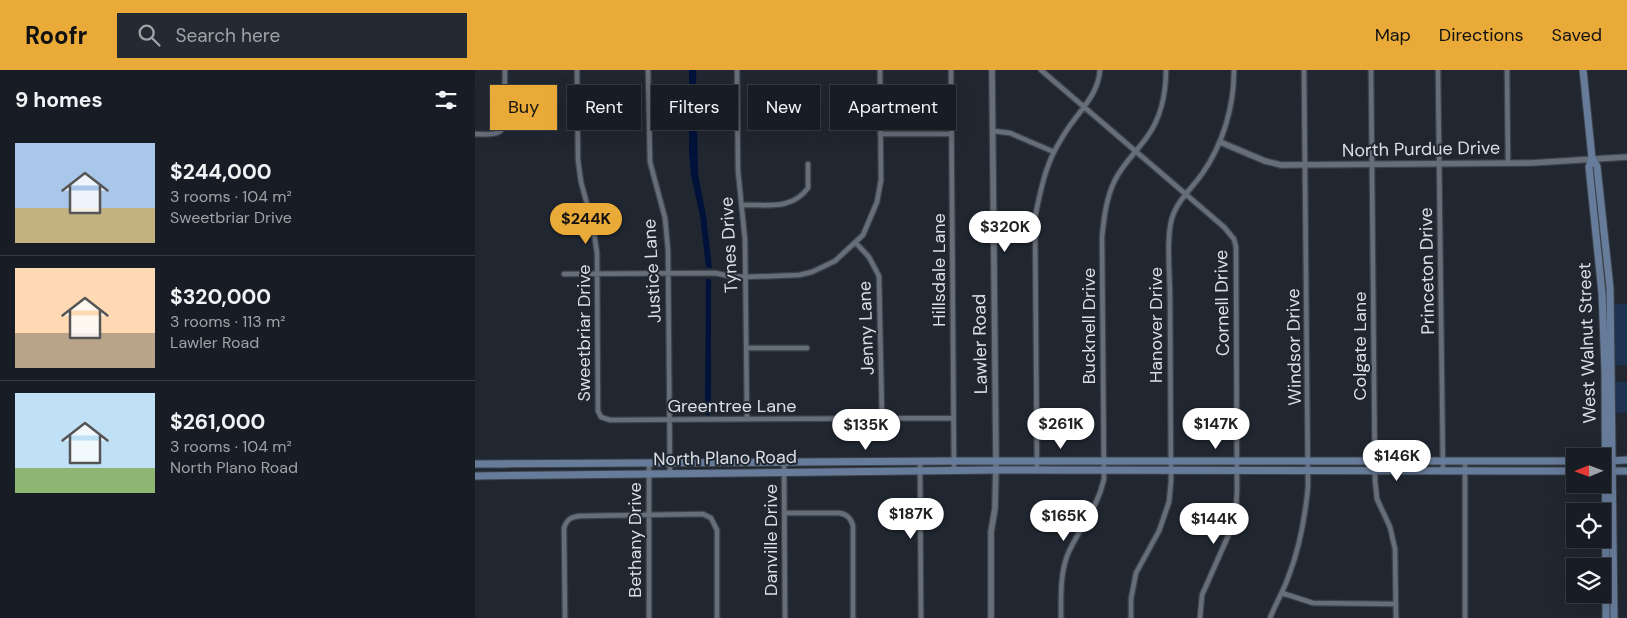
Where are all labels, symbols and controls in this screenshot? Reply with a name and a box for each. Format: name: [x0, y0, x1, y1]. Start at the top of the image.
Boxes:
search box: [117, 13, 467, 58]
text: Roofr: [25, 20, 87, 51]
icon: search: [135, 21, 163, 49]
text: Search here: [175, 23, 280, 48]
text: Map: [1375, 23, 1411, 47]
text: Directions: [1439, 23, 1524, 47]
text: Saved: [1552, 23, 1602, 47]
chip: Buy: [490, 85, 557, 130]
chip: Rent: [567, 85, 641, 130]
chip: Filters: [651, 85, 738, 130]
chip: New: [748, 85, 820, 130]
chip: Apartment: [830, 85, 956, 130]
text: 9 homes: [15, 86, 103, 114]
icon: filters: [432, 86, 460, 114]
street label: North Purdue Drive: [1342, 136, 1500, 162]
text: $244,000: [170, 158, 271, 186]
icon: home: [55, 163, 115, 223]
text: 3 rooms · 104 m²: [170, 186, 292, 207]
street label: Tynes Drive: [714, 196, 744, 294]
pin: $244K: [551, 202, 621, 245]
text: Sweetbriar Drive: [170, 207, 292, 228]
street label: Princeton Drive: [1414, 207, 1440, 335]
text: $244K: [561, 208, 611, 229]
pin: $320K: [970, 210, 1040, 253]
street label: Hillsdale Lane: [927, 213, 951, 327]
text: $320K: [980, 216, 1030, 237]
street label: Justice Lane: [637, 218, 667, 324]
street label: Cornell Drive: [1209, 250, 1235, 356]
street label: West Walnut Street: [1572, 262, 1602, 424]
street label: Sweetbriar Drive: [572, 264, 596, 402]
street label: Hanover Drive: [1144, 267, 1168, 383]
street label: Bucknell Drive: [1077, 268, 1101, 384]
street label: Jenny Lane: [852, 280, 880, 376]
text: $320,000: [170, 283, 271, 311]
icon: home: [55, 288, 115, 348]
street label: Windsor Drive: [1281, 288, 1307, 406]
street label: Colgate Lane: [1348, 292, 1372, 400]
street label: Lawler Road: [967, 294, 993, 394]
text: 3 rooms · 113 m²: [170, 311, 286, 332]
text: Lawler Road: [170, 332, 259, 353]
street label: Greentree Lane: [667, 394, 797, 418]
text: $261,000: [170, 408, 265, 436]
pin: $135K: [831, 408, 901, 451]
pin: $261K: [1026, 408, 1096, 450]
pin: $147K: [1181, 408, 1251, 450]
icon: home: [55, 413, 115, 473]
text: $261K: [1038, 413, 1084, 434]
text: $147K: [1194, 413, 1238, 434]
text: $135K: [843, 414, 889, 435]
text: 3 rooms · 104 m²: [170, 436, 292, 457]
pin: $146K: [1362, 440, 1432, 482]
street label: North Plano Road: [653, 445, 797, 471]
text: $146K: [1374, 445, 1420, 466]
north arrow: [1566, 448, 1611, 492]
map controls: [1566, 448, 1611, 603]
text: North Plano Road: [170, 457, 298, 478]
street label: Bethany Drive: [623, 482, 647, 598]
street label: Danville Drive: [759, 484, 783, 596]
pin: $187K: [876, 498, 946, 540]
pin: $165K: [1029, 500, 1099, 542]
pin: $144K: [1179, 502, 1249, 545]
text: $187K: [889, 503, 933, 524]
button: locate: [1566, 503, 1611, 548]
text: $165K: [1041, 505, 1087, 526]
text: $144K: [1191, 508, 1237, 529]
button: layers: [1566, 558, 1611, 603]

